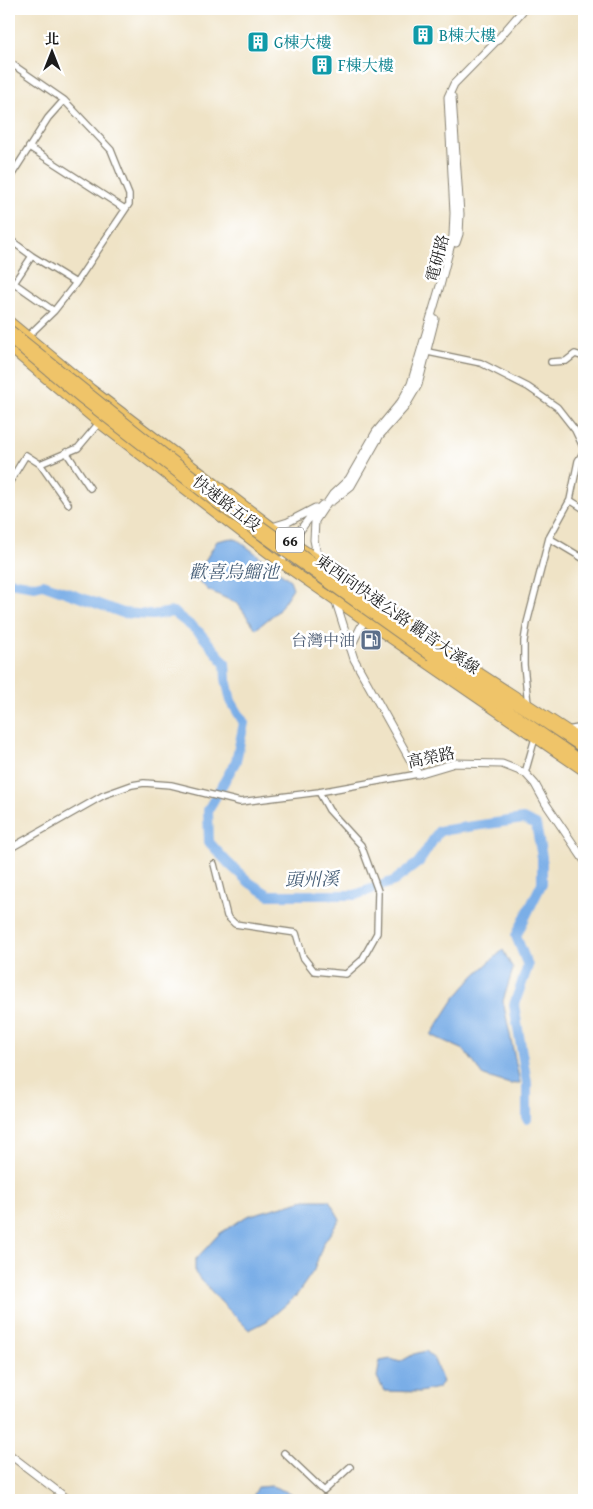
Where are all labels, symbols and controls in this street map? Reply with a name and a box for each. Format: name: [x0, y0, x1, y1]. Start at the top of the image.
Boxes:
building icon: B棟大樓: [411, 23, 435, 47]
place label: B棟大樓: [439, 23, 496, 47]
north arrow: [28, 28, 78, 78]
text: 北: [45, 29, 59, 49]
building icon: G棟大樓: [246, 30, 270, 54]
place label: G棟大樓: [274, 30, 331, 54]
building icon: F棟大樓: [310, 53, 334, 77]
place label: F棟大樓: [338, 53, 394, 77]
street label: 電研路: [419, 232, 455, 284]
street label: 快速路五段: [188, 469, 266, 537]
road number: 66: [276, 528, 304, 552]
street label: 東西向快速公路 觀音大溪線: [311, 548, 485, 680]
water label: 歡喜烏鰡池: [189, 558, 281, 585]
place label: 台灣中油: [291, 628, 355, 652]
fuel station icon: 台灣中油: [359, 628, 383, 652]
street label: 高榮路: [405, 740, 457, 774]
water label: 頭州溪: [285, 865, 341, 893]

